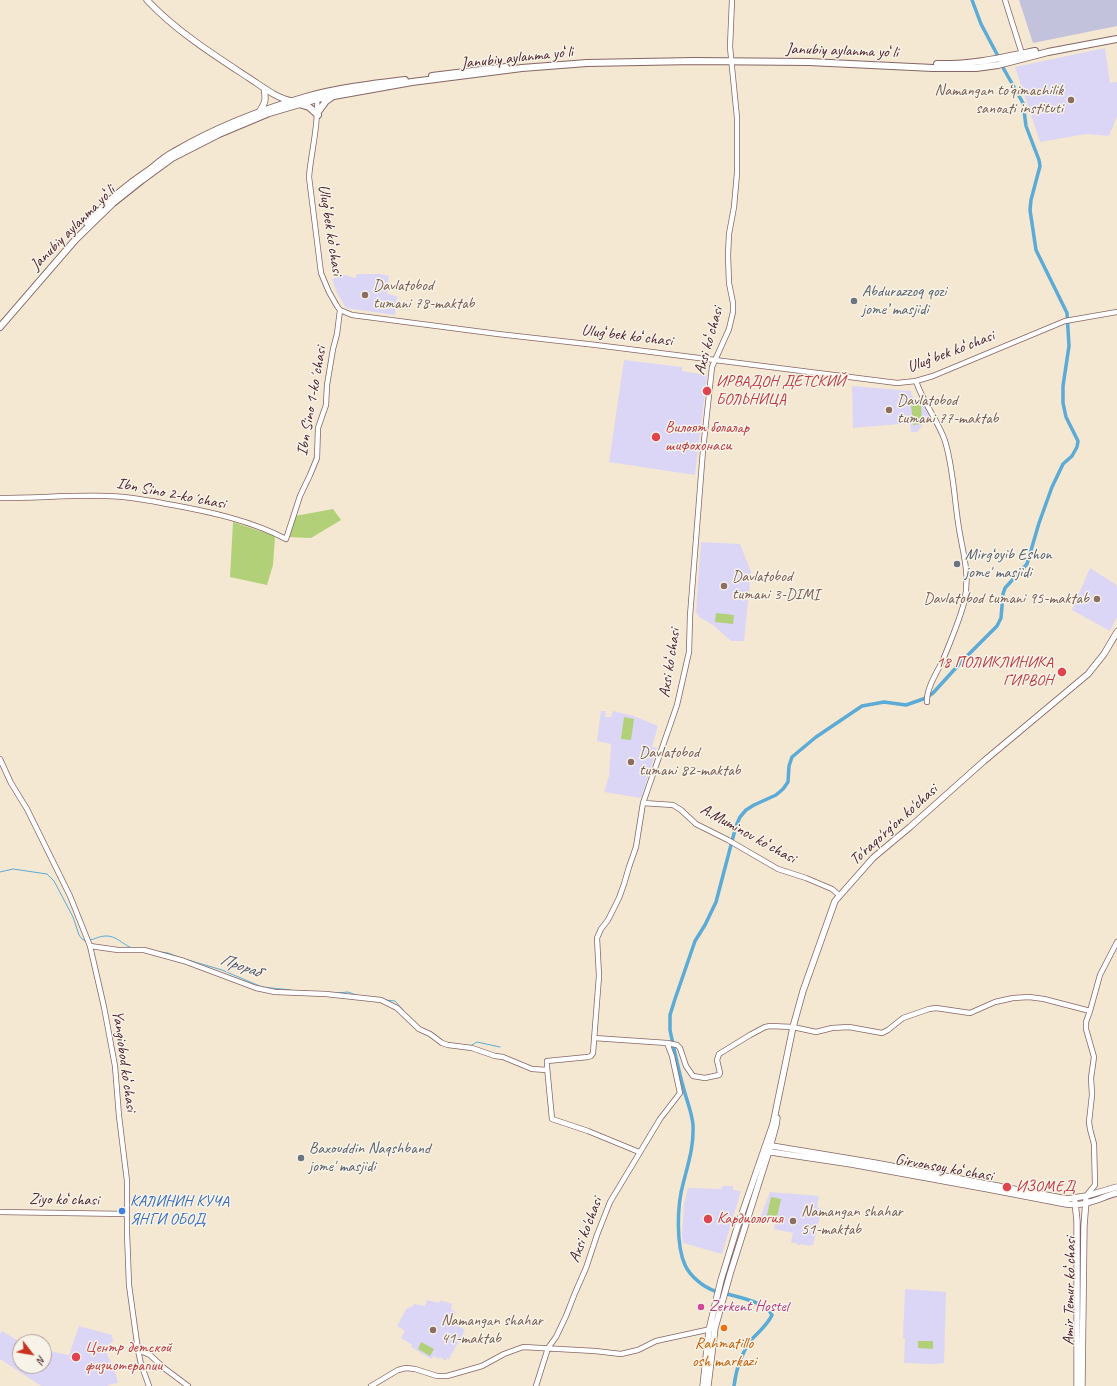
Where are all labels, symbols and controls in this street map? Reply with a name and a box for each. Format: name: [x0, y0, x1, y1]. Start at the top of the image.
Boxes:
street label: Janubiy aylanma yoʻli: [786, 39, 898, 63]
street label: Janubiy aylanma yoʻli: [460, 43, 574, 73]
place label: Namangan to‘qimachilik sanoati instituti: [935, 81, 1063, 119]
marker: Namangan to‘qimachilik sanoati instituti: [1066, 95, 1076, 105]
street label: Janubiy aylanma yoʻli: [26, 181, 120, 275]
street label: Ulugʻbek koʻchasi: [313, 183, 347, 277]
place label: Davlatobod tumani 78-maktab: [373, 276, 475, 314]
place label: Abdurazzoq qozi jome’ masjidi: [862, 282, 947, 320]
marker: Davlatobod tumani 78-maktab: [360, 290, 370, 300]
marker: Abdurazzoq qozi jome’ masjidi: [849, 296, 859, 306]
street label: Axsi koʻchasi: [690, 305, 728, 377]
street label: Ulugʻbek koʻchasi: [580, 321, 674, 351]
street label: Ulugʻbek koʻchasi: [905, 327, 997, 377]
street label: Ibn Sino 1-koʼchasi: [293, 345, 331, 457]
place label: ИРВАДОН ДЕТСКИЙ БОЛЬНИЦА: [716, 372, 845, 410]
marker: ИРВАДОН ДЕТСКИЙ БОЛЬНИЦА: [701, 385, 713, 397]
place label: Davlatobod tumani 77-maktab: [897, 391, 999, 429]
marker: Davlatobod tumani 77-maktab: [884, 405, 894, 415]
place label: Вилоят болалар шифохонаси: [665, 418, 749, 456]
marker: Вилоят болалар шифохонаси: [650, 431, 662, 443]
street label: Ibn Sino 2-koʼchasi: [115, 474, 227, 514]
place label: Mirg‘oyib Eshon jome' masjidi: [965, 545, 1052, 583]
marker: Mirg‘oyib Eshon jome' masjidi: [952, 559, 962, 569]
place label: Davlatobod tumani 3-DIMI: [732, 567, 819, 605]
marker: Davlatobod tumani 3-DIMI: [719, 581, 729, 591]
place label: Davlatobod tumani 95-maktab: [923, 589, 1089, 609]
marker: Davlatobod tumani 95-maktab: [1092, 594, 1102, 604]
street label: Axsi koʻchasi: [655, 627, 685, 699]
place label: 18 ПОЛИКЛИНИКА ГИРВОН: [936, 653, 1053, 691]
marker: 18 ПОЛИКЛИНИКА ГИРВОН: [1056, 666, 1068, 678]
place label: Davlatobod tumani 82-maktab: [639, 743, 741, 781]
marker: Davlatobod tumani 82-maktab: [626, 757, 636, 767]
street label: To'raqo'rg'on ko'chasi: [846, 781, 942, 869]
street label: A.Muminov koʻchasi: [697, 800, 799, 868]
water label: Прораб: [217, 950, 263, 982]
street label: Yangiobod koʻchasi: [107, 1009, 141, 1113]
place label: Baxouddin Naqshband jome' masjidi: [309, 1139, 430, 1177]
street label: Girvonsoy koʻchasi: [894, 1150, 994, 1186]
marker: Baxouddin Naqshband jome' masjidi: [296, 1153, 306, 1163]
place label: ИЗОМЕД: [1016, 1177, 1075, 1197]
marker: ИЗОМЕД: [1001, 1181, 1013, 1193]
street label: Ziyo koʻchasi: [29, 1190, 99, 1210]
place label: КАЛИНИН КУЧА ЯНГИ ОБОД: [130, 1192, 229, 1230]
street label: Axsi ko'chasi: [565, 1195, 607, 1265]
place label: Namangan shahar 51-maktab: [801, 1202, 903, 1240]
marker: КАЛИНИН КУЧА ЯНГИ ОБОД: [117, 1206, 127, 1216]
place label: Кардиология: [717, 1209, 783, 1229]
marker: Кардиология: [702, 1213, 714, 1225]
marker: Namangan shahar 51-maktab: [788, 1216, 798, 1226]
street label: Amir Temur koʻchasi: [1059, 1236, 1081, 1346]
place label: Zerkent Hostel: [709, 1297, 788, 1317]
marker: Zerkent Hostel: [696, 1302, 706, 1312]
place label: Namangan shahar 41-maktab: [441, 1311, 543, 1349]
marker: Rahmatillo osh markazi: [719, 1323, 729, 1333]
marker: Namangan shahar 41-maktab: [428, 1325, 438, 1335]
north arrow: [12, 1334, 52, 1374]
place label: Rahmatillo osh markazi: [692, 1334, 756, 1372]
place label: Центр детской физиотерапии: [85, 1338, 172, 1376]
marker: Центр детской физиотерапии: [70, 1351, 82, 1363]
text: N: [34, 1353, 49, 1366]

